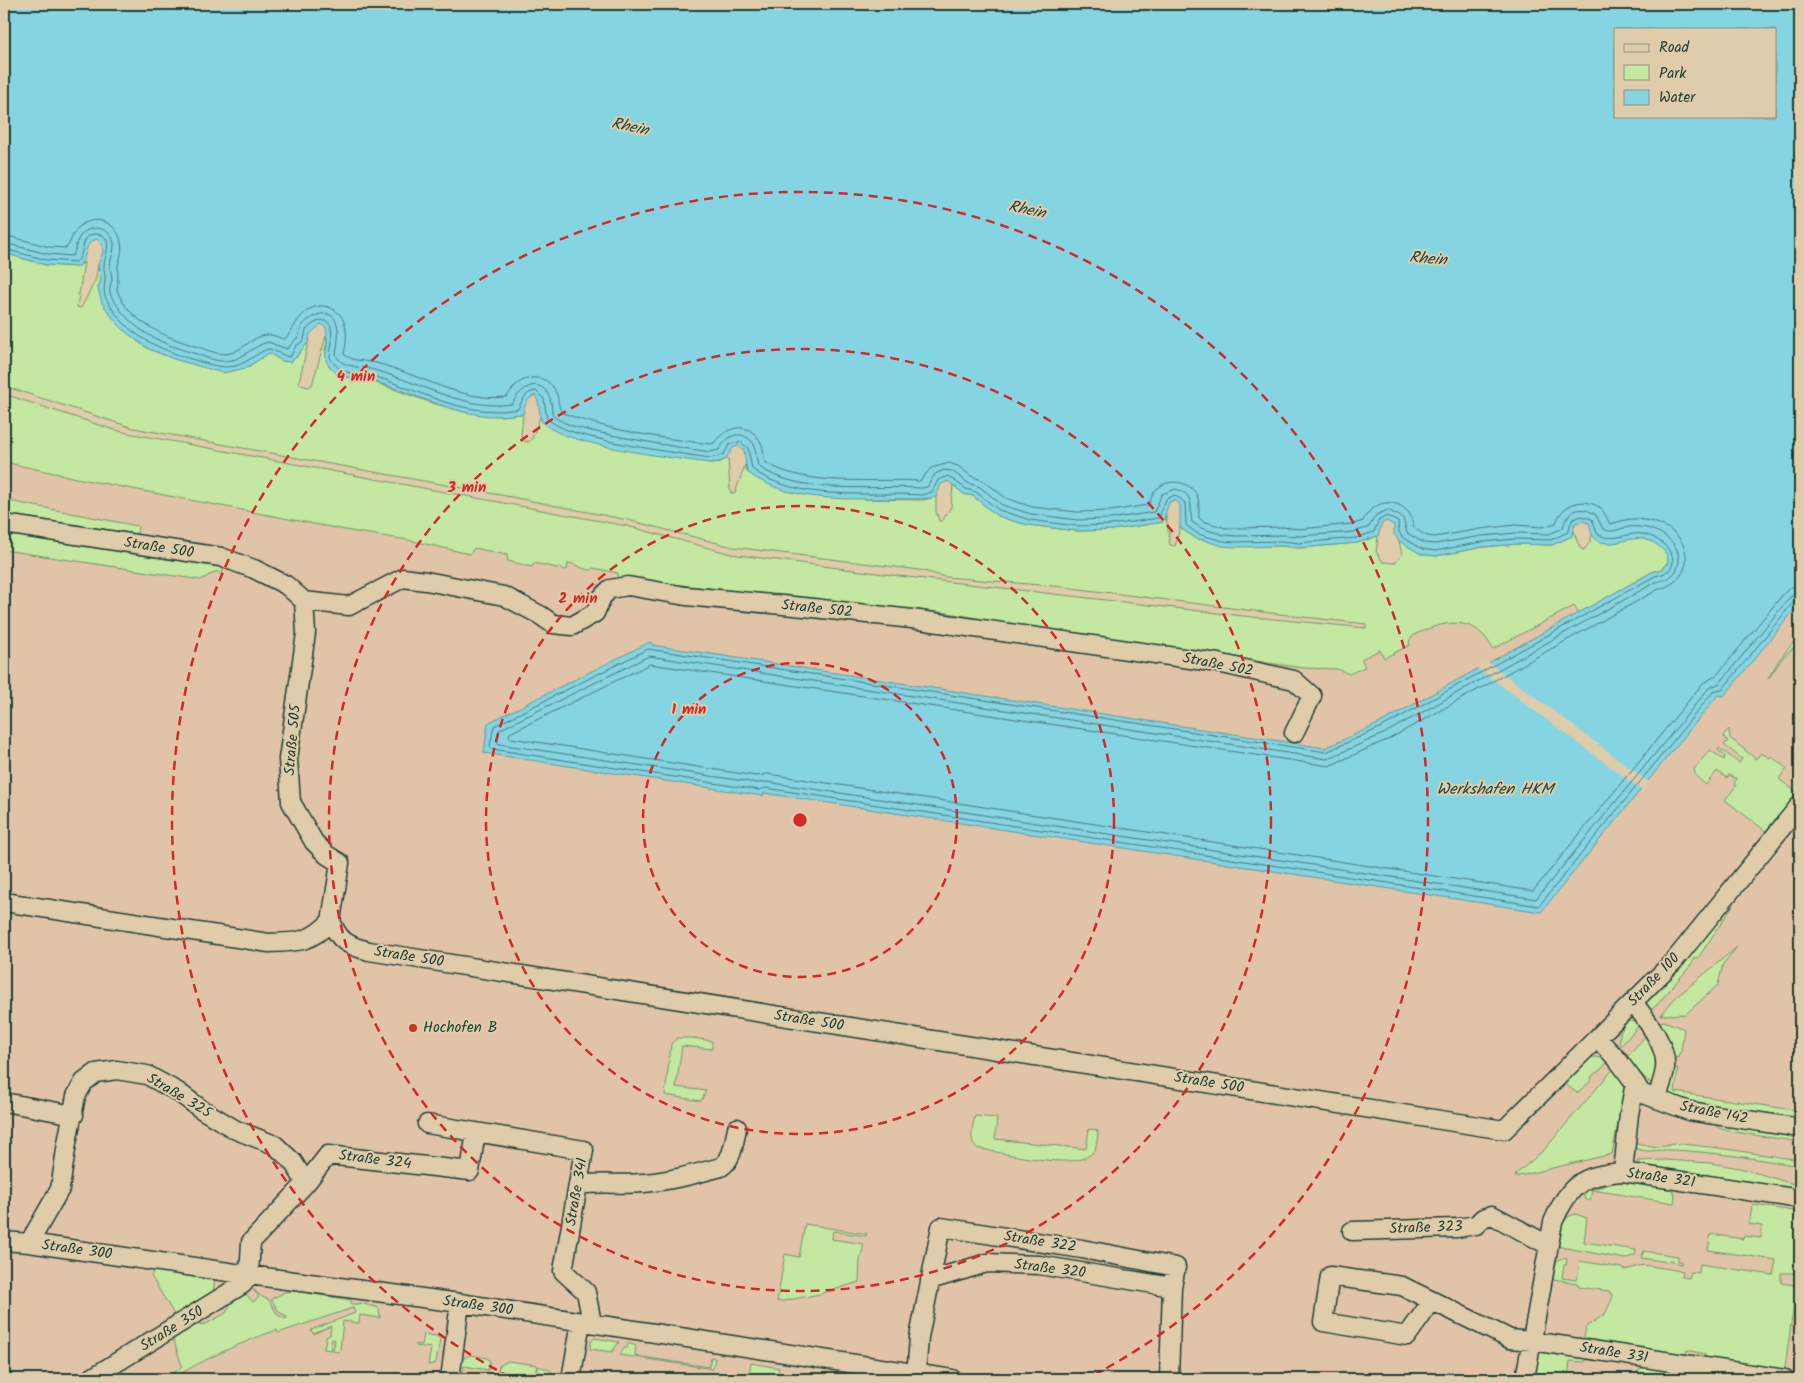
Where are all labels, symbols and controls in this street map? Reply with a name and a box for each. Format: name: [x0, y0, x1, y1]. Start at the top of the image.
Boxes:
legend: [1614, 28, 1776, 118]
text: Road: [1659, 36, 1690, 60]
text: Park: [1659, 62, 1687, 86]
text: Water: [1659, 86, 1696, 110]
water label: Rhein: [609, 111, 652, 143]
water label: Rhein: [1006, 194, 1049, 226]
water label: Rhein: [1408, 245, 1449, 273]
text: 4 min: [337, 365, 375, 389]
text: 3 min: [447, 476, 486, 500]
street label: Straße 500: [122, 531, 196, 565]
text: 2 min: [558, 587, 598, 611]
street label: Straße 502: [780, 593, 854, 625]
street label: Straße 502: [1181, 646, 1255, 684]
text: 1 min: [672, 698, 706, 722]
street label: Straße 505: [278, 703, 308, 776]
water label: Werkshafen HKM: [1437, 777, 1557, 802]
centre of rings: [791, 811, 809, 829]
street label: Straße 500: [372, 940, 446, 974]
street label: Straße 100: [1622, 947, 1686, 1012]
street label: Straße 500: [772, 1004, 846, 1038]
place label: Hochofen B: [423, 1016, 497, 1040]
marker: Hochofen B: [407, 1022, 419, 1034]
street label: Straße 500: [1172, 1066, 1246, 1100]
street label: Straße 325: [142, 1067, 217, 1125]
street label: Straße 142: [1678, 1095, 1750, 1131]
street label: Straße 324: [337, 1144, 413, 1176]
street label: Straße 341: [559, 1156, 595, 1228]
street label: Straße 321: [1625, 1161, 1697, 1195]
street label: Straße 323: [1389, 1215, 1463, 1241]
street label: Straße 322: [1002, 1224, 1078, 1260]
street label: Straße 300: [40, 1233, 114, 1267]
street label: Straße 320: [1013, 1253, 1088, 1285]
street label: Straße 300: [441, 1289, 515, 1323]
street label: Straße 350: [135, 1300, 209, 1358]
street label: Straße 331: [1578, 1336, 1650, 1370]

